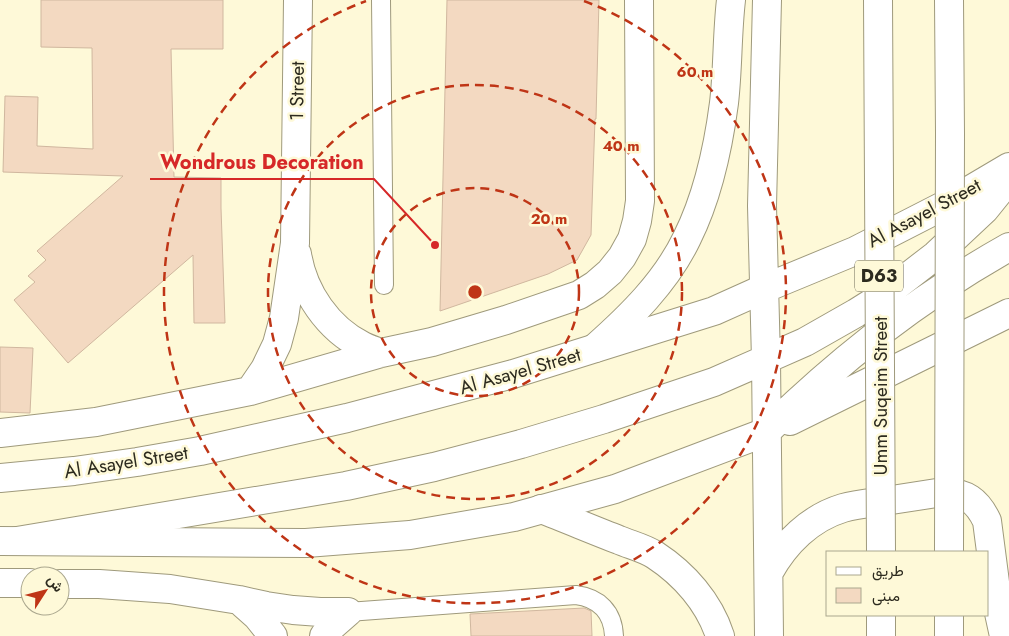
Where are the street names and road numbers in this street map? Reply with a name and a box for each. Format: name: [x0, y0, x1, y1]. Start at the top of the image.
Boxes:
street label: 1 Street: [283, 61, 311, 121]
street label: Al Asayel Street: [862, 172, 986, 254]
road number: D63: [855, 260, 903, 292]
street label: Umm Suqeim Street: [867, 316, 894, 476]
street label: Al Asayel Street: [456, 341, 584, 401]
street label: Al Asayel Street: [62, 439, 190, 485]

